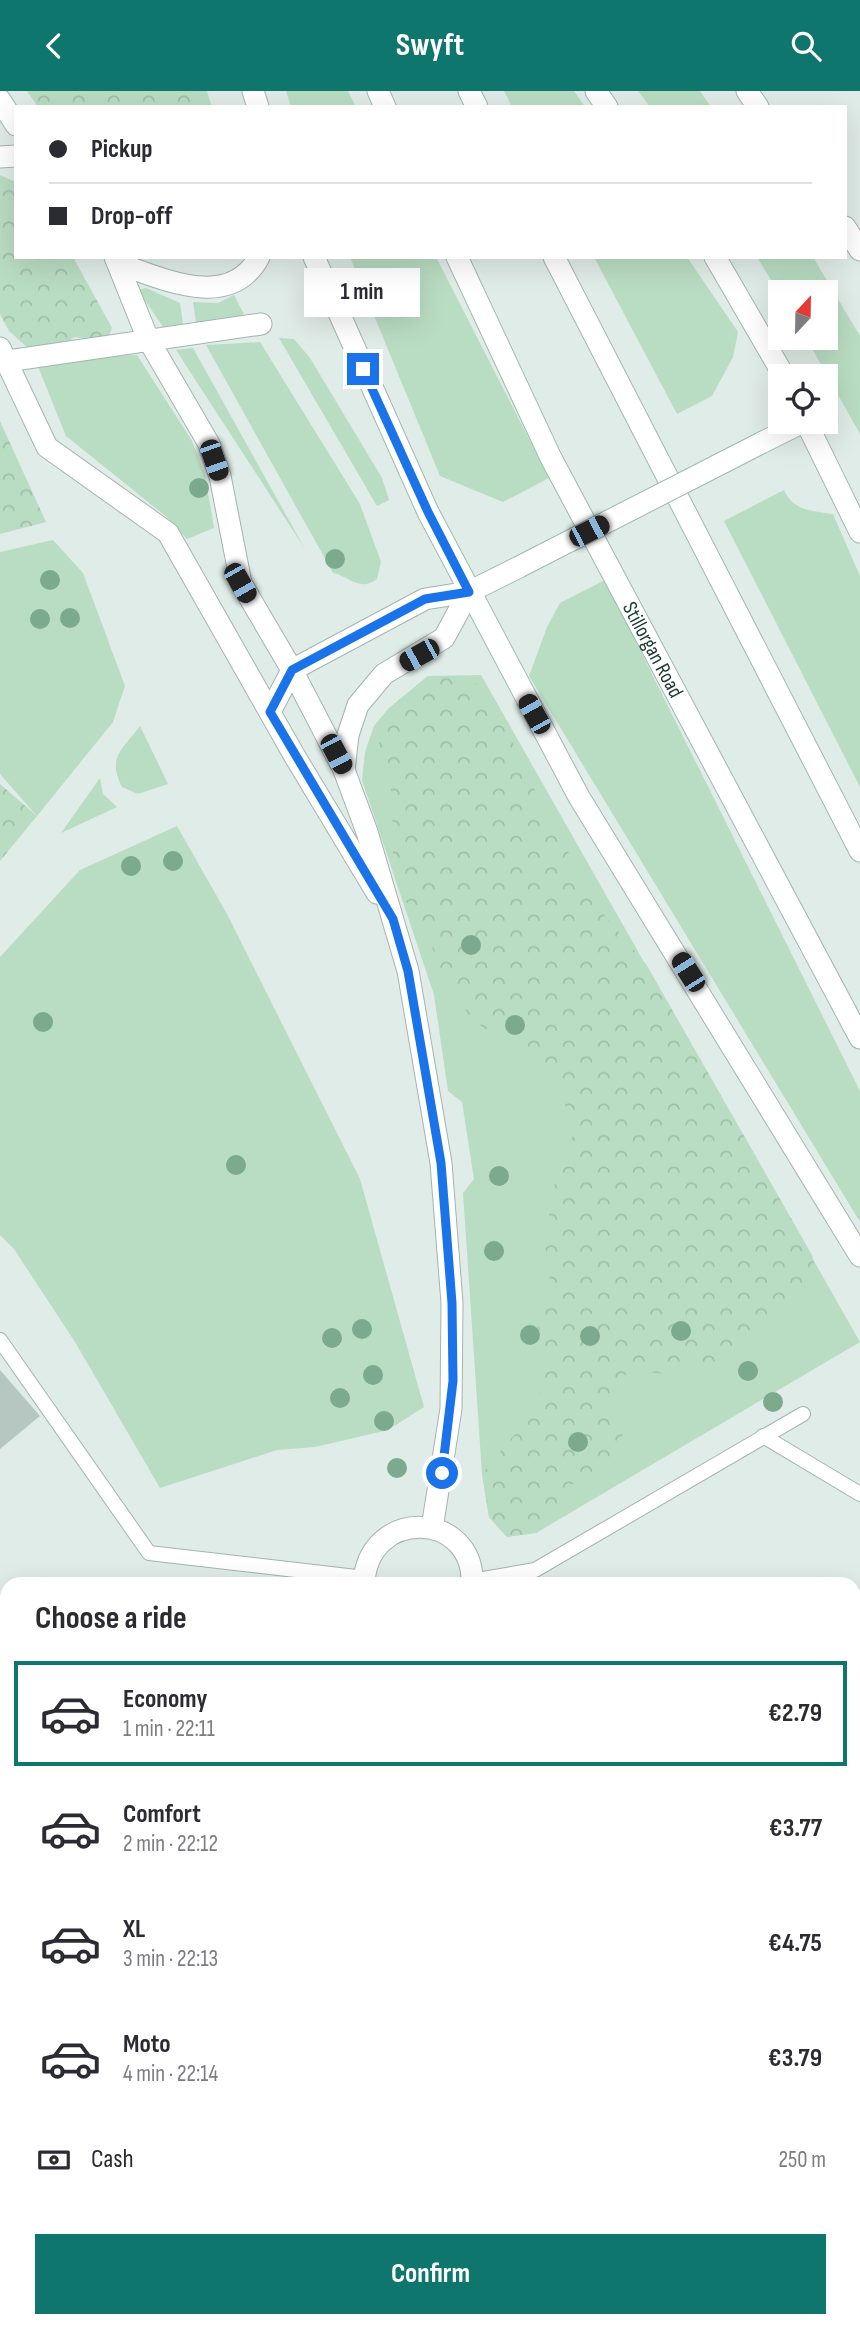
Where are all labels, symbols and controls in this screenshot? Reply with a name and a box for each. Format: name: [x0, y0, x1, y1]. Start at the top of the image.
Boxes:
text: Swyft: [396, 26, 464, 65]
icon: back: [35, 27, 73, 65]
icon: search: [787, 27, 825, 65]
text: Pickup: [91, 134, 153, 165]
text: Drop-off: [91, 201, 172, 232]
callout: 1 min: [305, 267, 421, 317]
text: 1 min: [341, 278, 383, 306]
north arrow: [768, 280, 838, 350]
map controls: [768, 280, 838, 434]
route end: [347, 353, 379, 385]
button: locate: [768, 364, 838, 434]
car: [198, 437, 231, 483]
car: [566, 512, 613, 550]
car: [221, 560, 260, 606]
street label: Stillorgan Road: [617, 598, 688, 702]
car: [396, 636, 443, 674]
car: [515, 691, 554, 737]
car: [317, 731, 356, 777]
car: [668, 949, 709, 995]
route start: [426, 1457, 458, 1489]
text: Choose a ride: [35, 1599, 187, 1638]
icon: car: [39, 1682, 102, 1745]
text: Economy: [123, 1684, 207, 1715]
text: €2.79: [768, 1698, 822, 1729]
text: 1 min · 22:11: [123, 1715, 215, 1743]
icon: car: [39, 1797, 102, 1860]
text: Comfort: [123, 1799, 201, 1830]
text: €3.77: [769, 1813, 822, 1844]
text: 2 min · 22:12: [123, 1830, 218, 1858]
icon: car: [39, 1912, 102, 1975]
text: XL: [123, 1914, 145, 1945]
text: €4.75: [768, 1928, 822, 1959]
text: 3 min · 22:13: [123, 1945, 218, 1973]
icon: car: [39, 2027, 102, 2090]
text: Moto: [123, 2029, 171, 2060]
text: €3.79: [768, 2043, 822, 2074]
text: 4 min · 22:14: [123, 2060, 218, 2088]
icon: cash: [35, 2141, 73, 2179]
text: Cash: [91, 2144, 134, 2175]
text: 250 m: [779, 2146, 826, 2174]
button: Confirm: [35, 2234, 826, 2314]

